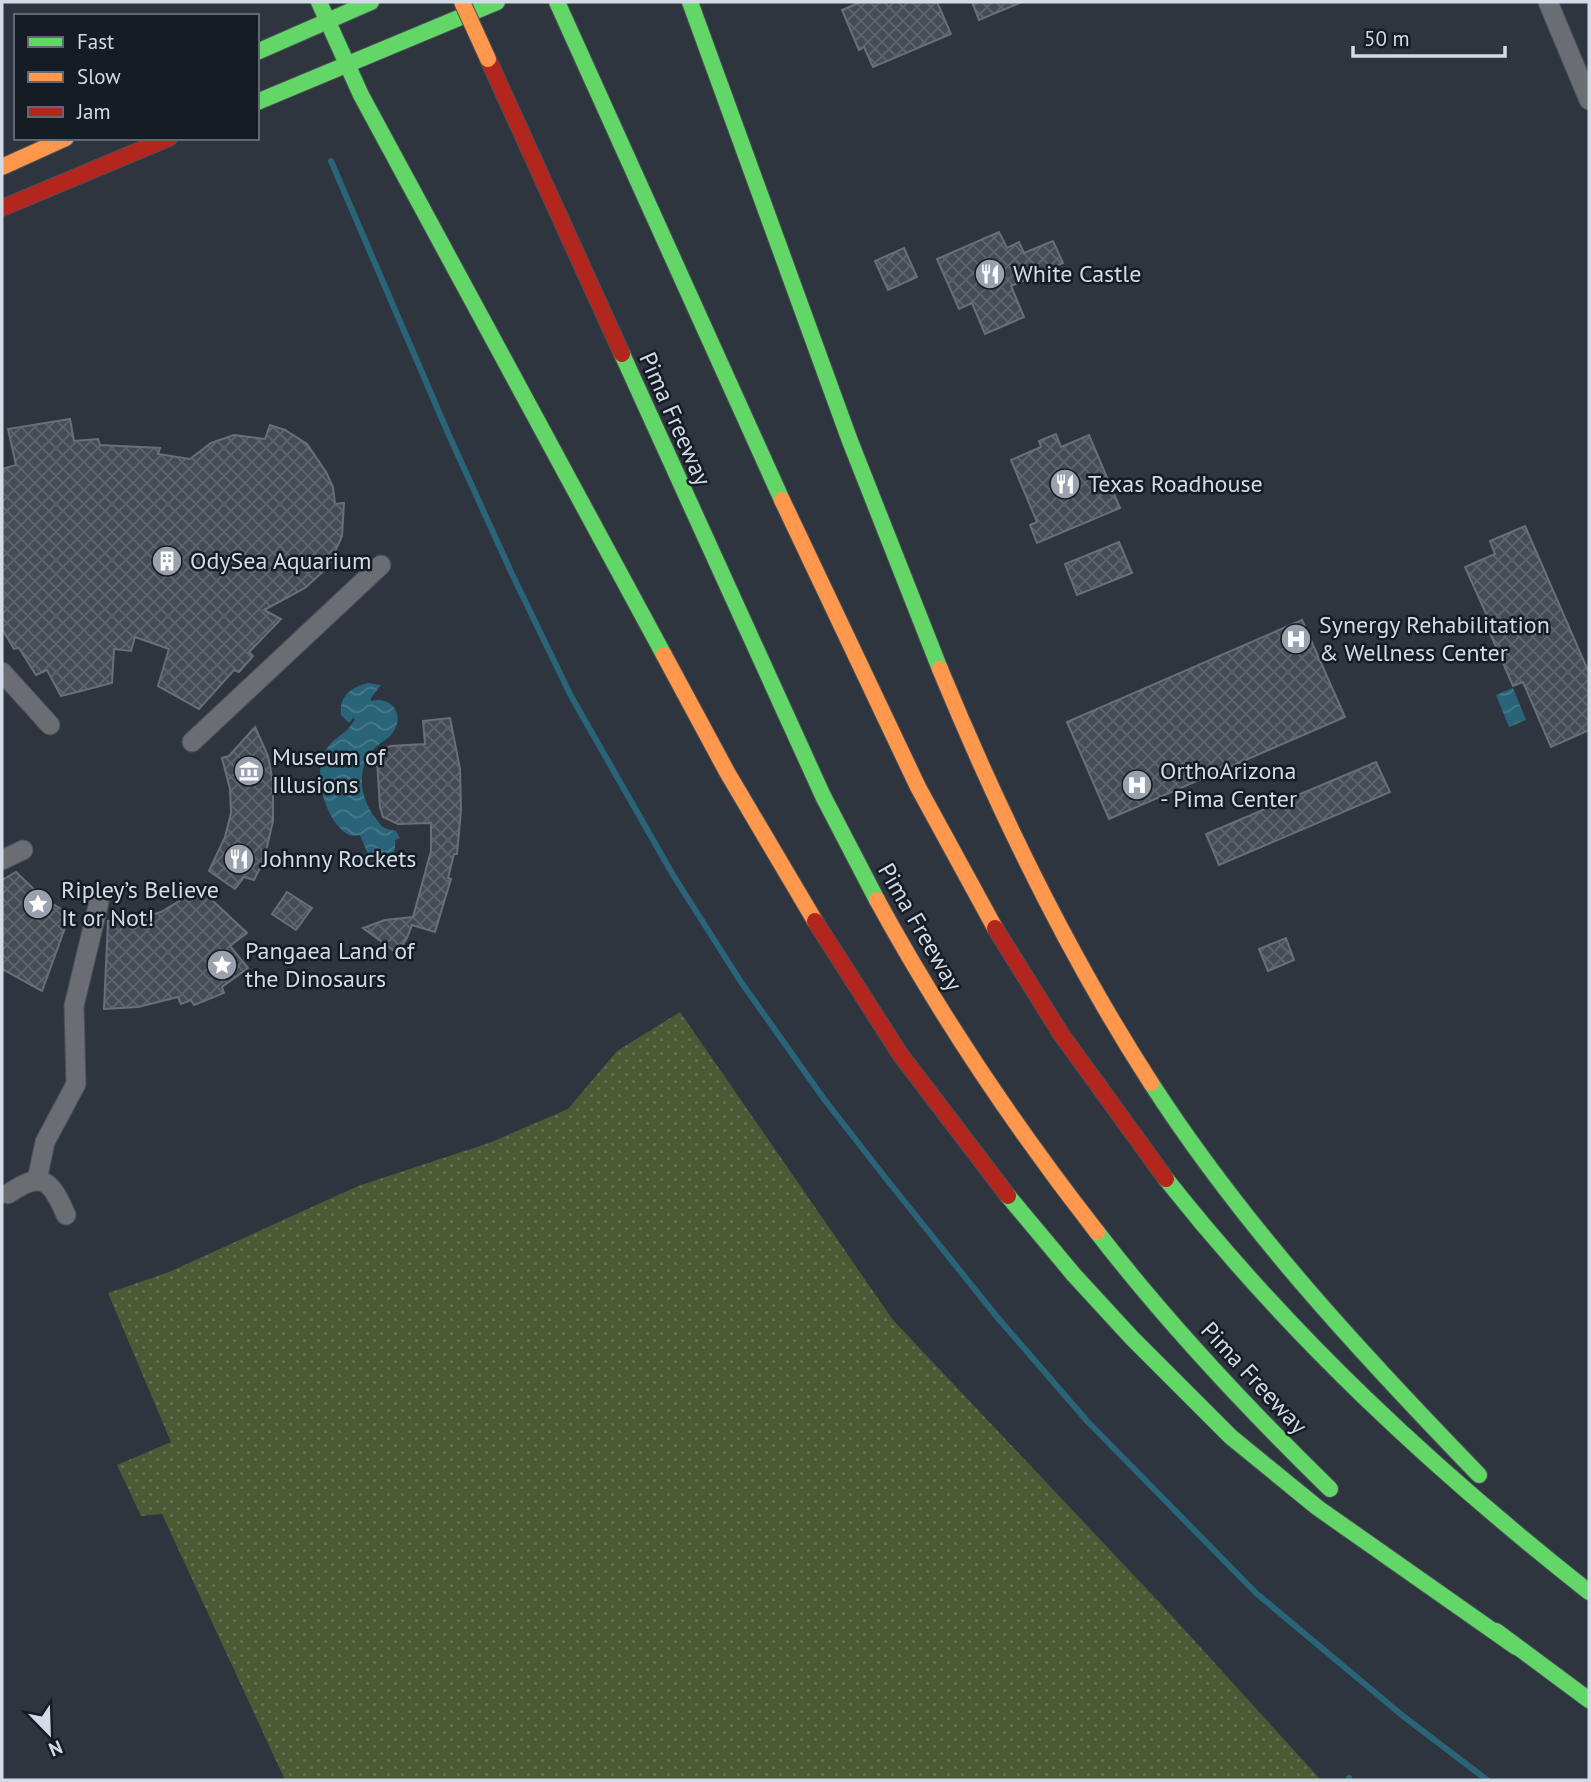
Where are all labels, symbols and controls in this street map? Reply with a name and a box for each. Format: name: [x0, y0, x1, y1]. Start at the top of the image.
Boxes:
legend: [14, 14, 259, 140]
scale bar: [1353, 14, 1505, 58]
text: 50 m: [1364, 25, 1410, 52]
text: Fast: [77, 28, 114, 55]
text: Slow: [77, 63, 121, 90]
text: Jam: [76, 98, 111, 125]
restaurant icon: White Castle: [973, 257, 1007, 291]
place label: White Castle: [1013, 258, 1142, 289]
street label: Pima Freeway: [632, 347, 719, 490]
restaurant icon: Texas Roadhouse: [1048, 467, 1082, 501]
place label: Texas Roadhouse: [1088, 468, 1263, 499]
building icon: OdySea Aquarium: [150, 544, 184, 578]
place label: OdySea Aquarium: [190, 545, 371, 576]
place label: Synergy Rehabilitation & Wellness Center: [1319, 609, 1550, 668]
hospital icon: Synergy Rehabilitation & Wellness Center: [1279, 622, 1313, 656]
place label: Museum of Illusions: [272, 741, 387, 800]
museum icon: Museum of Illusions: [232, 754, 266, 788]
place label: OrthoArizona - Pima Center: [1160, 755, 1297, 814]
hospital icon: OrthoArizona - Pima Center: [1120, 768, 1154, 802]
restaurant icon: Johnny Rockets: [222, 842, 256, 876]
place label: Johnny Rockets: [261, 843, 416, 874]
street label: Pima Freeway: [871, 857, 970, 996]
place label: Ripley’s Believe It or Not!: [61, 874, 219, 933]
place icon: Ripley’s Believe It or Not!: [21, 887, 55, 921]
place label: Pangaea Land of the Dinosaurs: [245, 935, 416, 994]
place icon: Pangaea Land of the Dinosaurs: [205, 948, 239, 982]
street label: Pima Freeway: [1194, 1315, 1314, 1440]
north arrow: [14, 1698, 84, 1768]
text: N: [45, 1735, 66, 1762]

